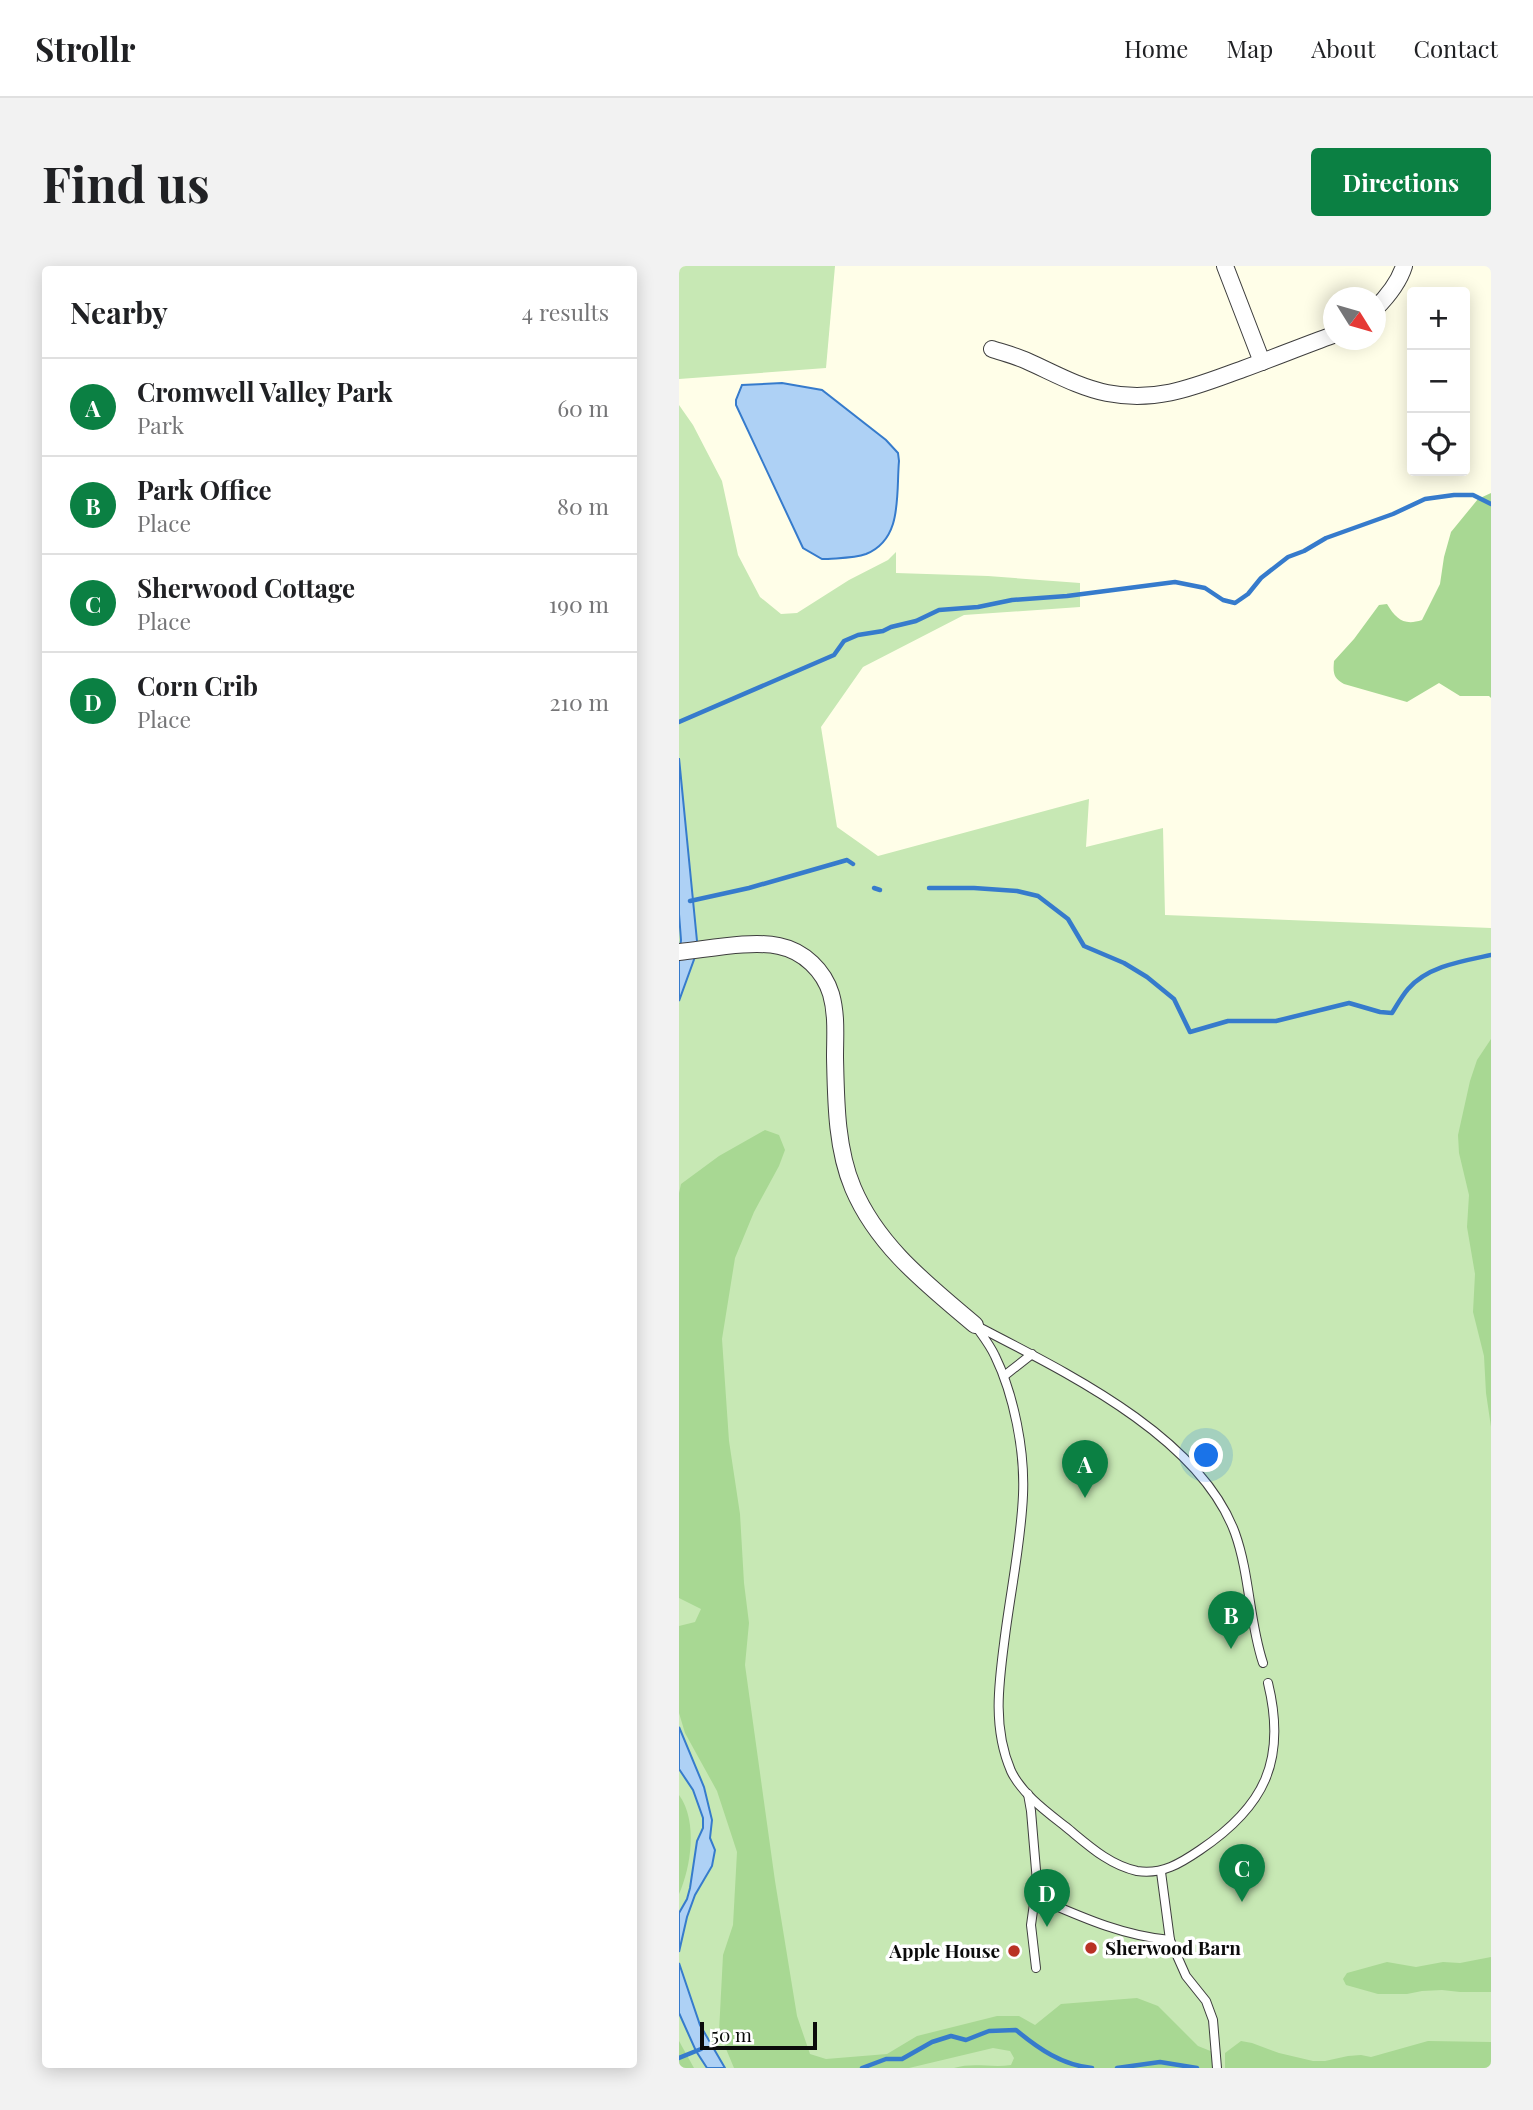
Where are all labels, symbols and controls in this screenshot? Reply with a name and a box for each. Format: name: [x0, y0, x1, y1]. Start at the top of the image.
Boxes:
text: Strollr: [35, 26, 135, 70]
text: Home: [1124, 32, 1188, 64]
text: Map: [1226, 32, 1273, 64]
text: About: [1311, 32, 1375, 64]
text: Contact: [1413, 32, 1498, 64]
button: Directions: [1311, 148, 1491, 216]
text: Find us: [42, 150, 210, 215]
north arrow: [1323, 287, 1386, 350]
map controls: [1407, 287, 1470, 476]
button: +: [1407, 287, 1470, 350]
text: Nearby: [70, 292, 168, 332]
text: 4 results: [522, 296, 609, 327]
button: −: [1407, 350, 1470, 413]
text: Cromwell Valley Park: [137, 374, 393, 409]
text: A: [85, 392, 101, 423]
text: 60 m: [557, 392, 609, 423]
text: Park: [137, 409, 184, 440]
button: locate: [1407, 413, 1470, 476]
text: Park Office: [137, 472, 272, 507]
text: B: [85, 490, 101, 521]
text: 80 m: [557, 490, 609, 521]
text: Place: [137, 507, 191, 538]
text: Sherwood Cottage: [137, 570, 355, 605]
text: C: [85, 588, 101, 619]
text: 190 m: [549, 588, 609, 619]
text: Place: [137, 605, 191, 636]
text: Corn Crib: [137, 668, 258, 703]
text: D: [84, 686, 102, 717]
text: 210 m: [550, 686, 609, 717]
text: Place: [137, 703, 191, 734]
your location: [1189, 1438, 1223, 1472]
pin: A: [1062, 1440, 1108, 1498]
pin: B: [1208, 1591, 1254, 1649]
pin: C: [1219, 1844, 1265, 1902]
pin: D: [1024, 1869, 1070, 1927]
place label: Sherwood Barn: [1105, 1934, 1241, 1960]
place label: Apple House: [888, 1937, 1000, 1963]
marker: Sherwood Barn: [1083, 1940, 1099, 1956]
marker: Apple House: [1006, 1943, 1022, 1959]
scale bar: [700, 2019, 817, 2051]
text: 50 m: [711, 2021, 752, 2047]

